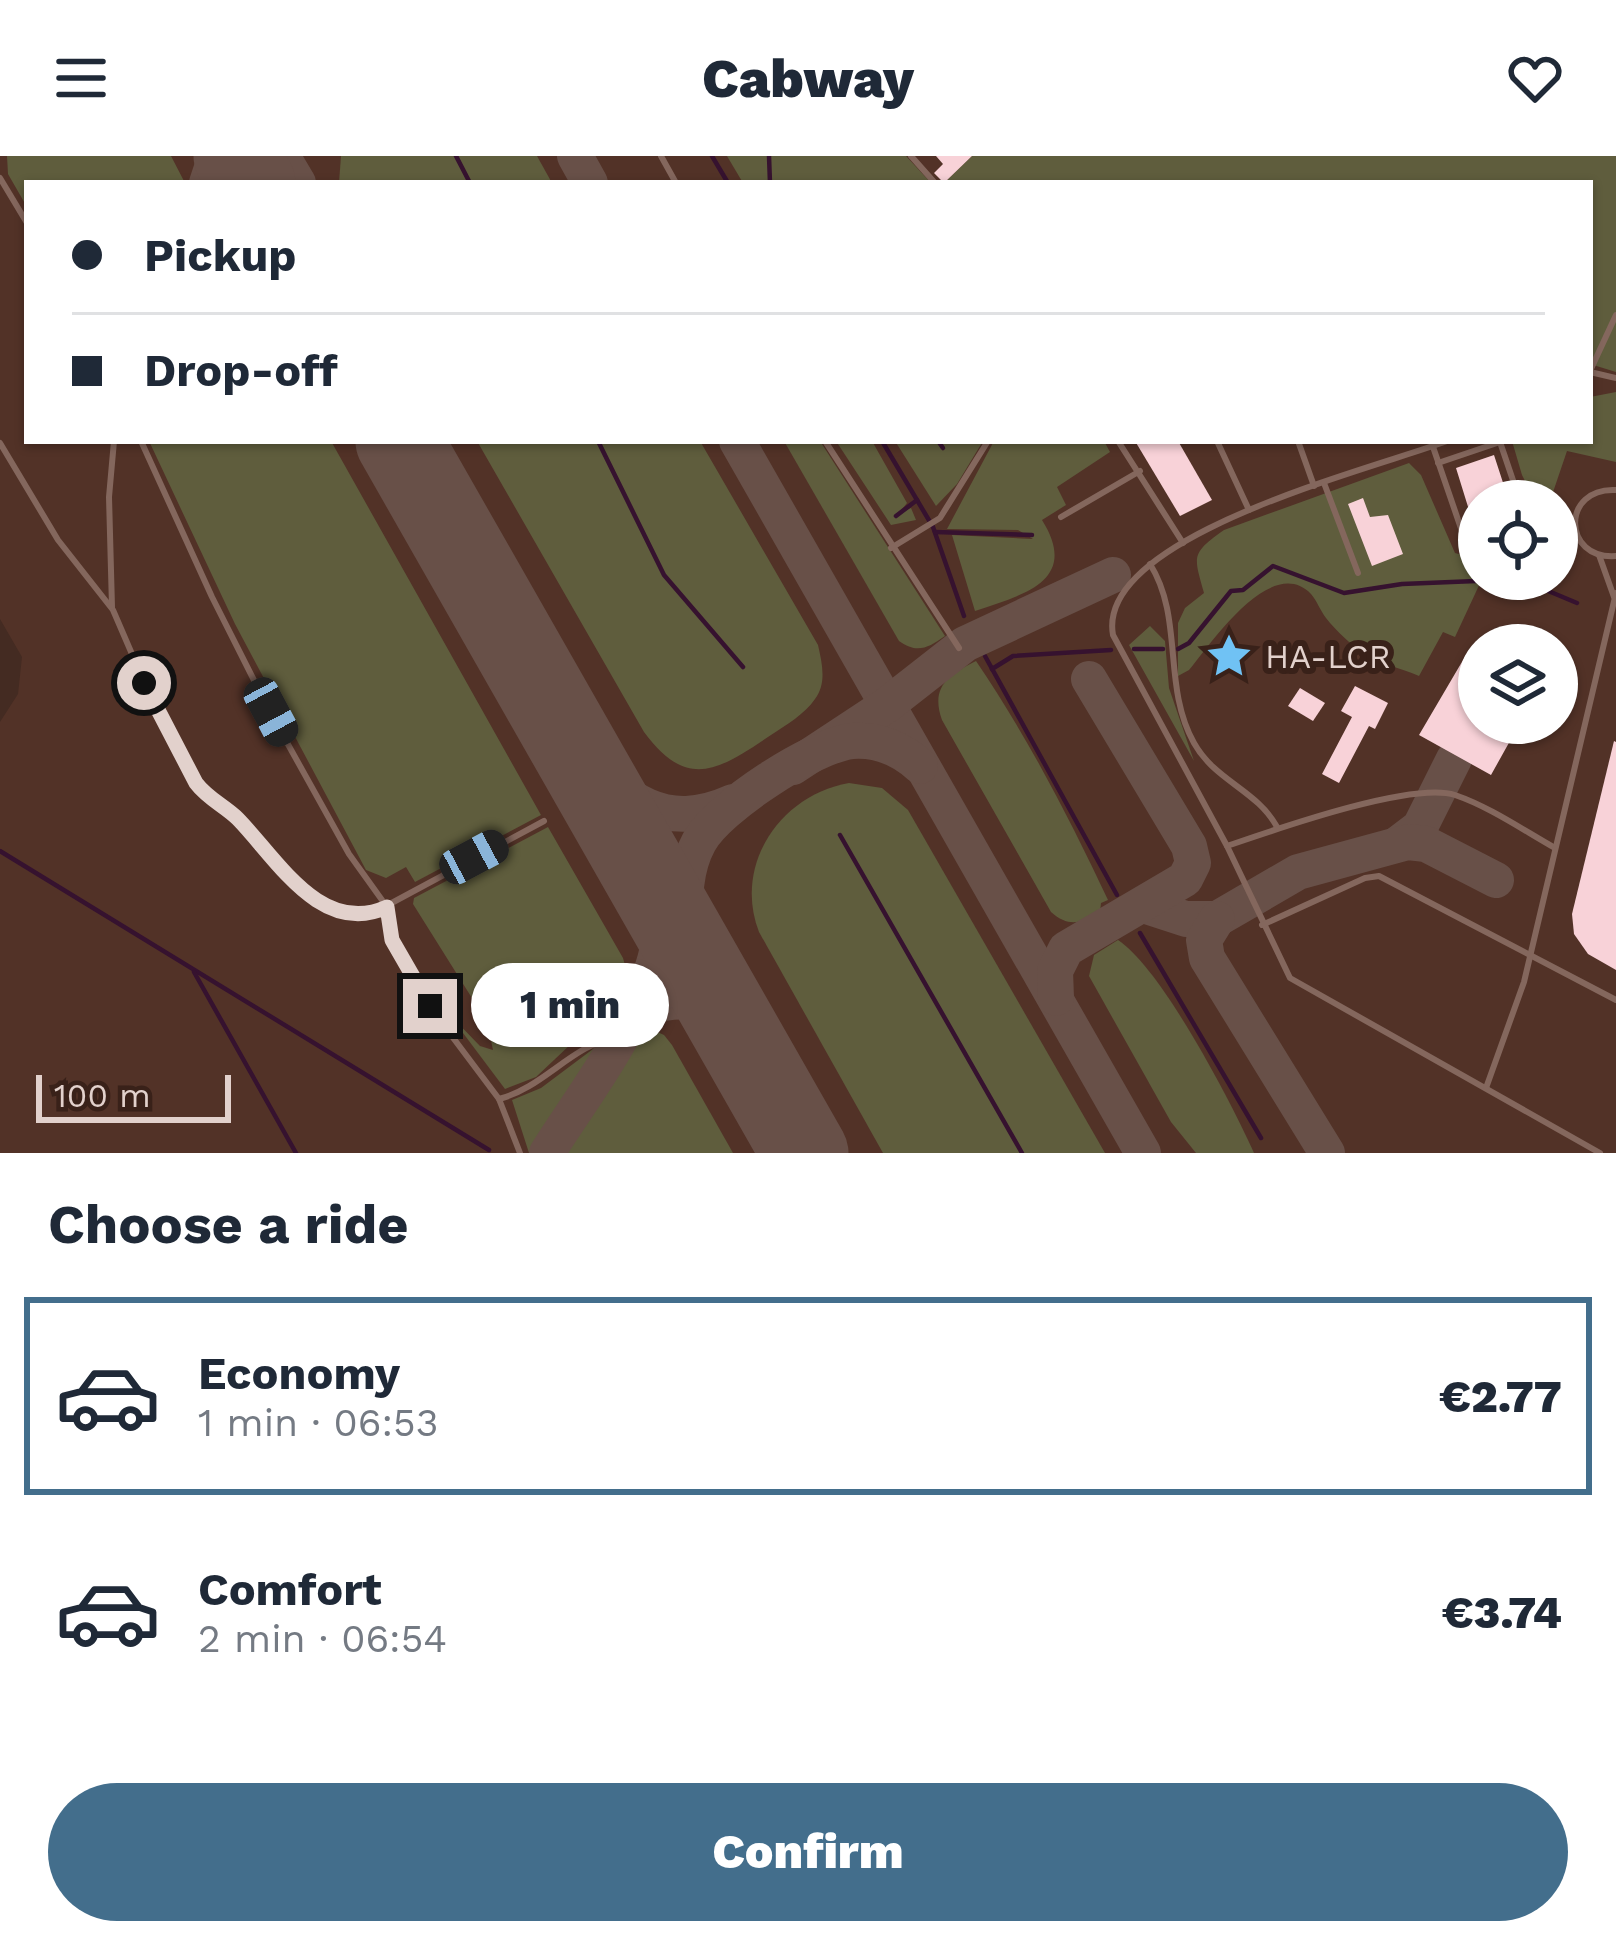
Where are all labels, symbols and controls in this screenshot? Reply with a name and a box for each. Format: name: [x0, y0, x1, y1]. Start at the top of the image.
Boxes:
icon: menu: [48, 45, 114, 111]
icon: heart: [1502, 45, 1568, 111]
text: Cabway: [702, 47, 914, 110]
text: Pickup: [144, 229, 296, 282]
text: Drop-off: [144, 344, 338, 397]
map controls: [1458, 480, 1578, 744]
button: locate: [1458, 480, 1578, 600]
button: layers: [1458, 624, 1578, 744]
place icon: HA-LCR: [1204, 631, 1254, 681]
place label: HA-LCR: [1265, 637, 1391, 676]
route start: [117, 656, 171, 710]
car: [238, 672, 304, 752]
car: [434, 824, 514, 890]
callout: 1 min: [472, 964, 670, 1048]
route end: [403, 979, 457, 1033]
text: 1 min: [520, 982, 620, 1027]
scale bar: [36, 1069, 231, 1122]
text: 100 m: [54, 1076, 151, 1115]
text: Choose a ride: [48, 1193, 409, 1256]
icon: car: [54, 1342, 162, 1450]
text: Economy: [198, 1347, 400, 1400]
text: €2.77: [1439, 1370, 1562, 1423]
text: 1 min · 06:53: [198, 1400, 439, 1445]
icon: car: [54, 1558, 162, 1666]
text: Comfort: [198, 1563, 382, 1616]
text: €3.74: [1442, 1586, 1562, 1639]
text: 2 min · 06:54: [198, 1616, 447, 1661]
button: Confirm: [48, 1783, 1568, 1921]

